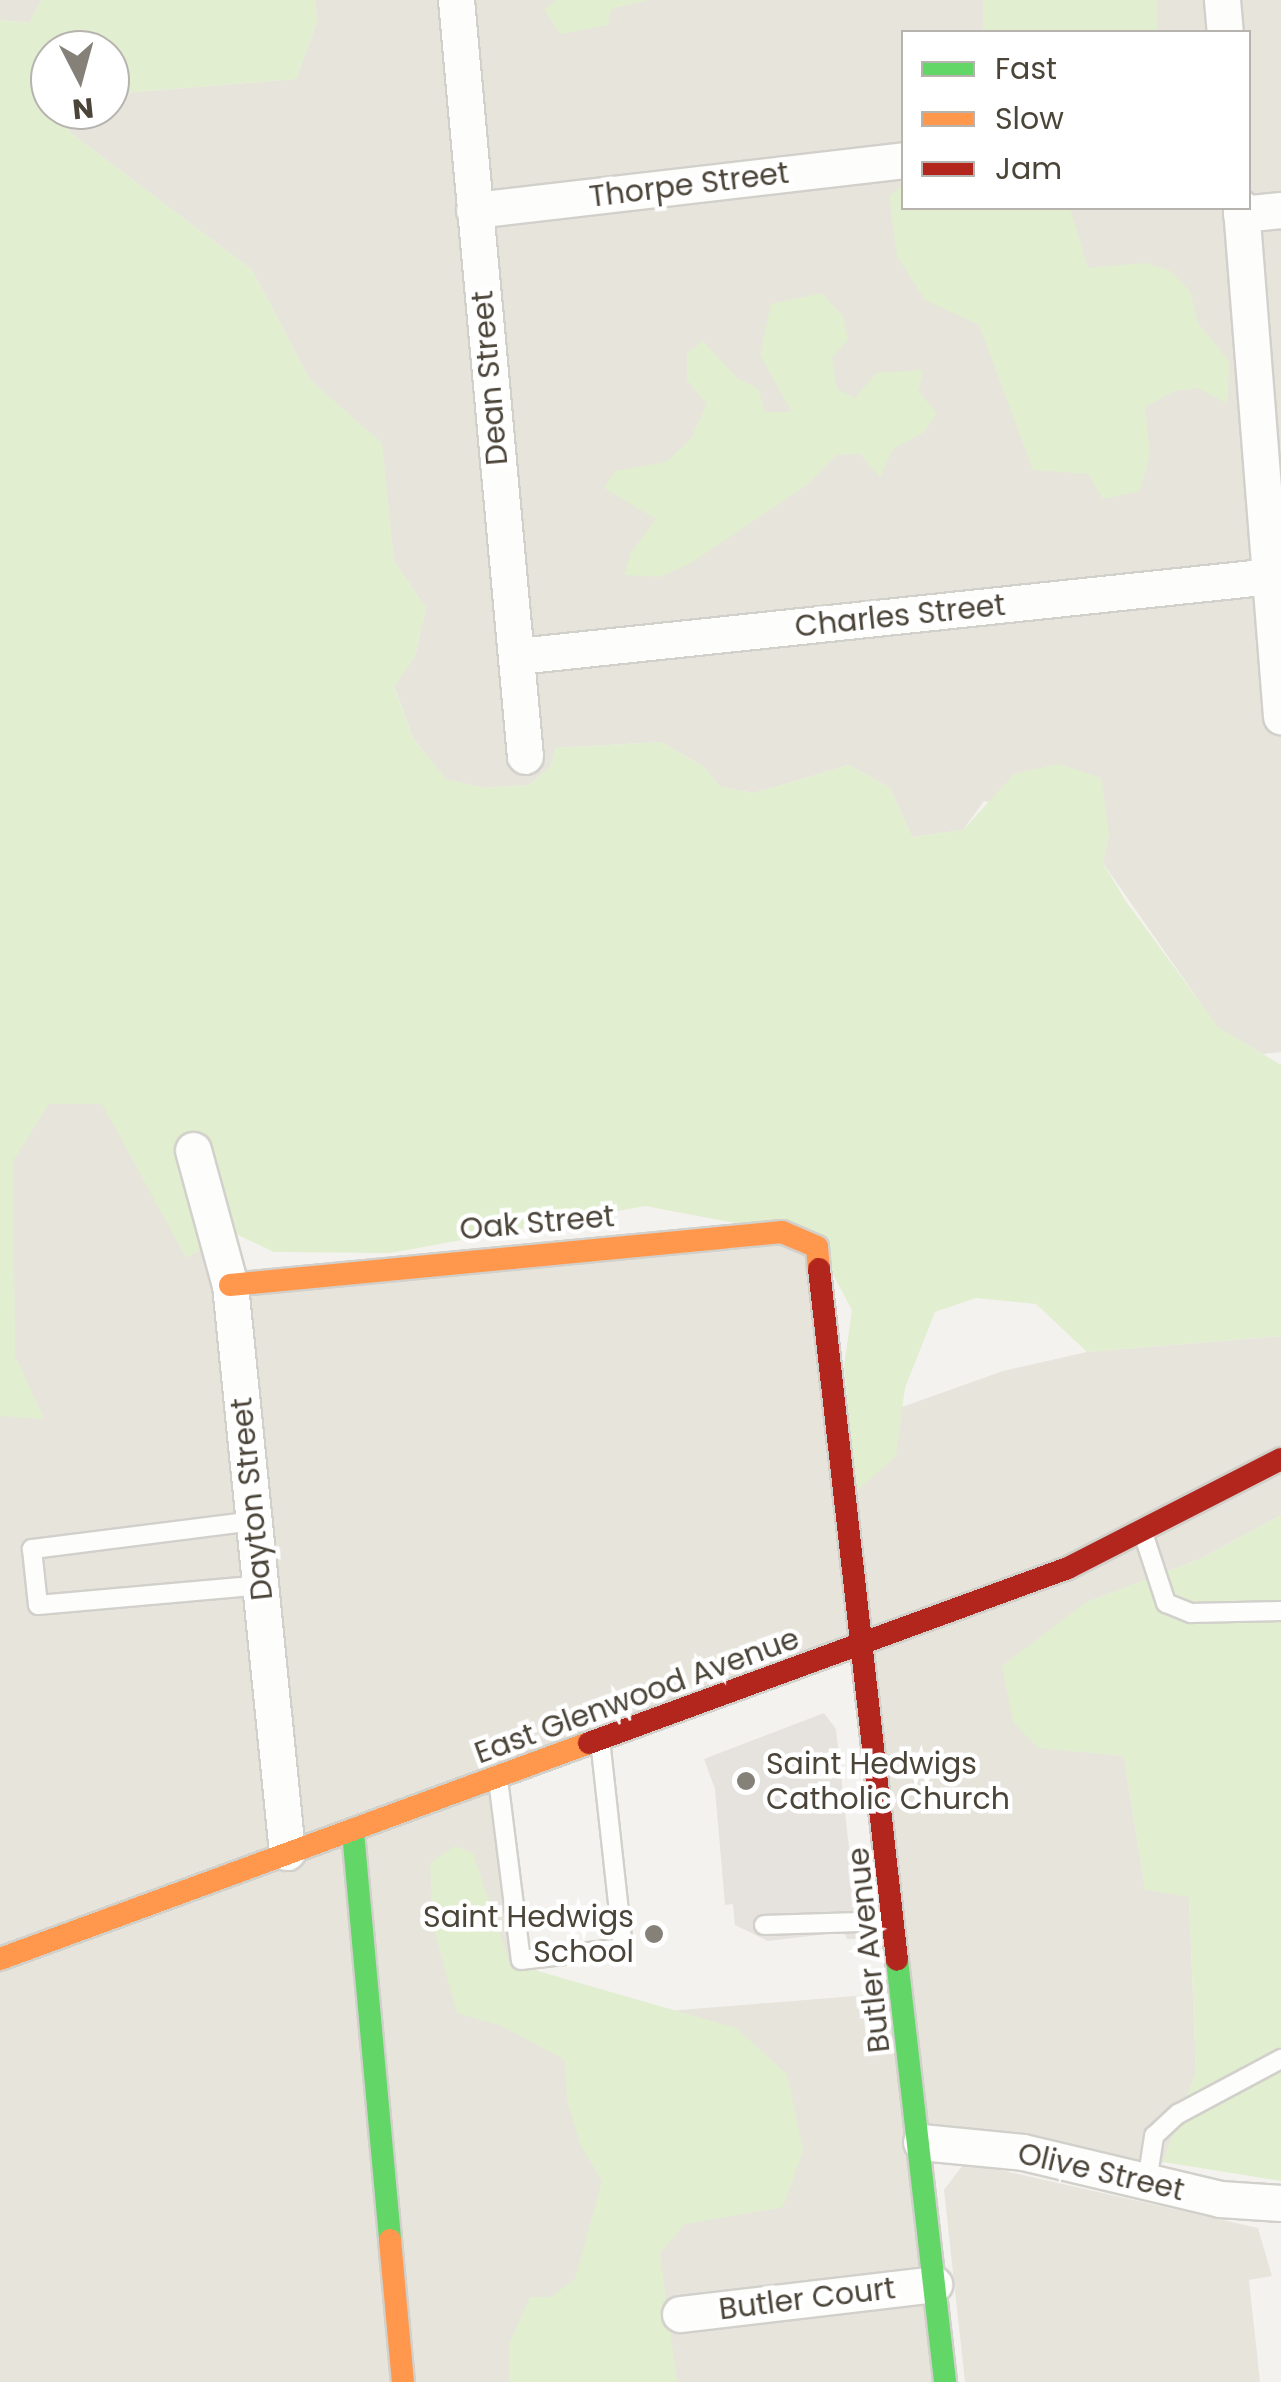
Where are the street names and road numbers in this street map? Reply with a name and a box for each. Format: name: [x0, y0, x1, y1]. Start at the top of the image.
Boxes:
street label: Thorpe Street: [587, 155, 791, 215]
street label: Dean Street: [464, 289, 516, 467]
street label: Charles Street: [793, 587, 1007, 645]
street label: Oak Street: [458, 1198, 616, 1248]
street label: Dayton Street: [223, 1396, 281, 1602]
street label: East Glenwood Avenue: [470, 1620, 804, 1772]
street label: Butler Avenue: [840, 1846, 898, 2054]
street label: Olive Street: [1014, 2135, 1188, 2209]
street label: Butler Court: [717, 2270, 897, 2328]

